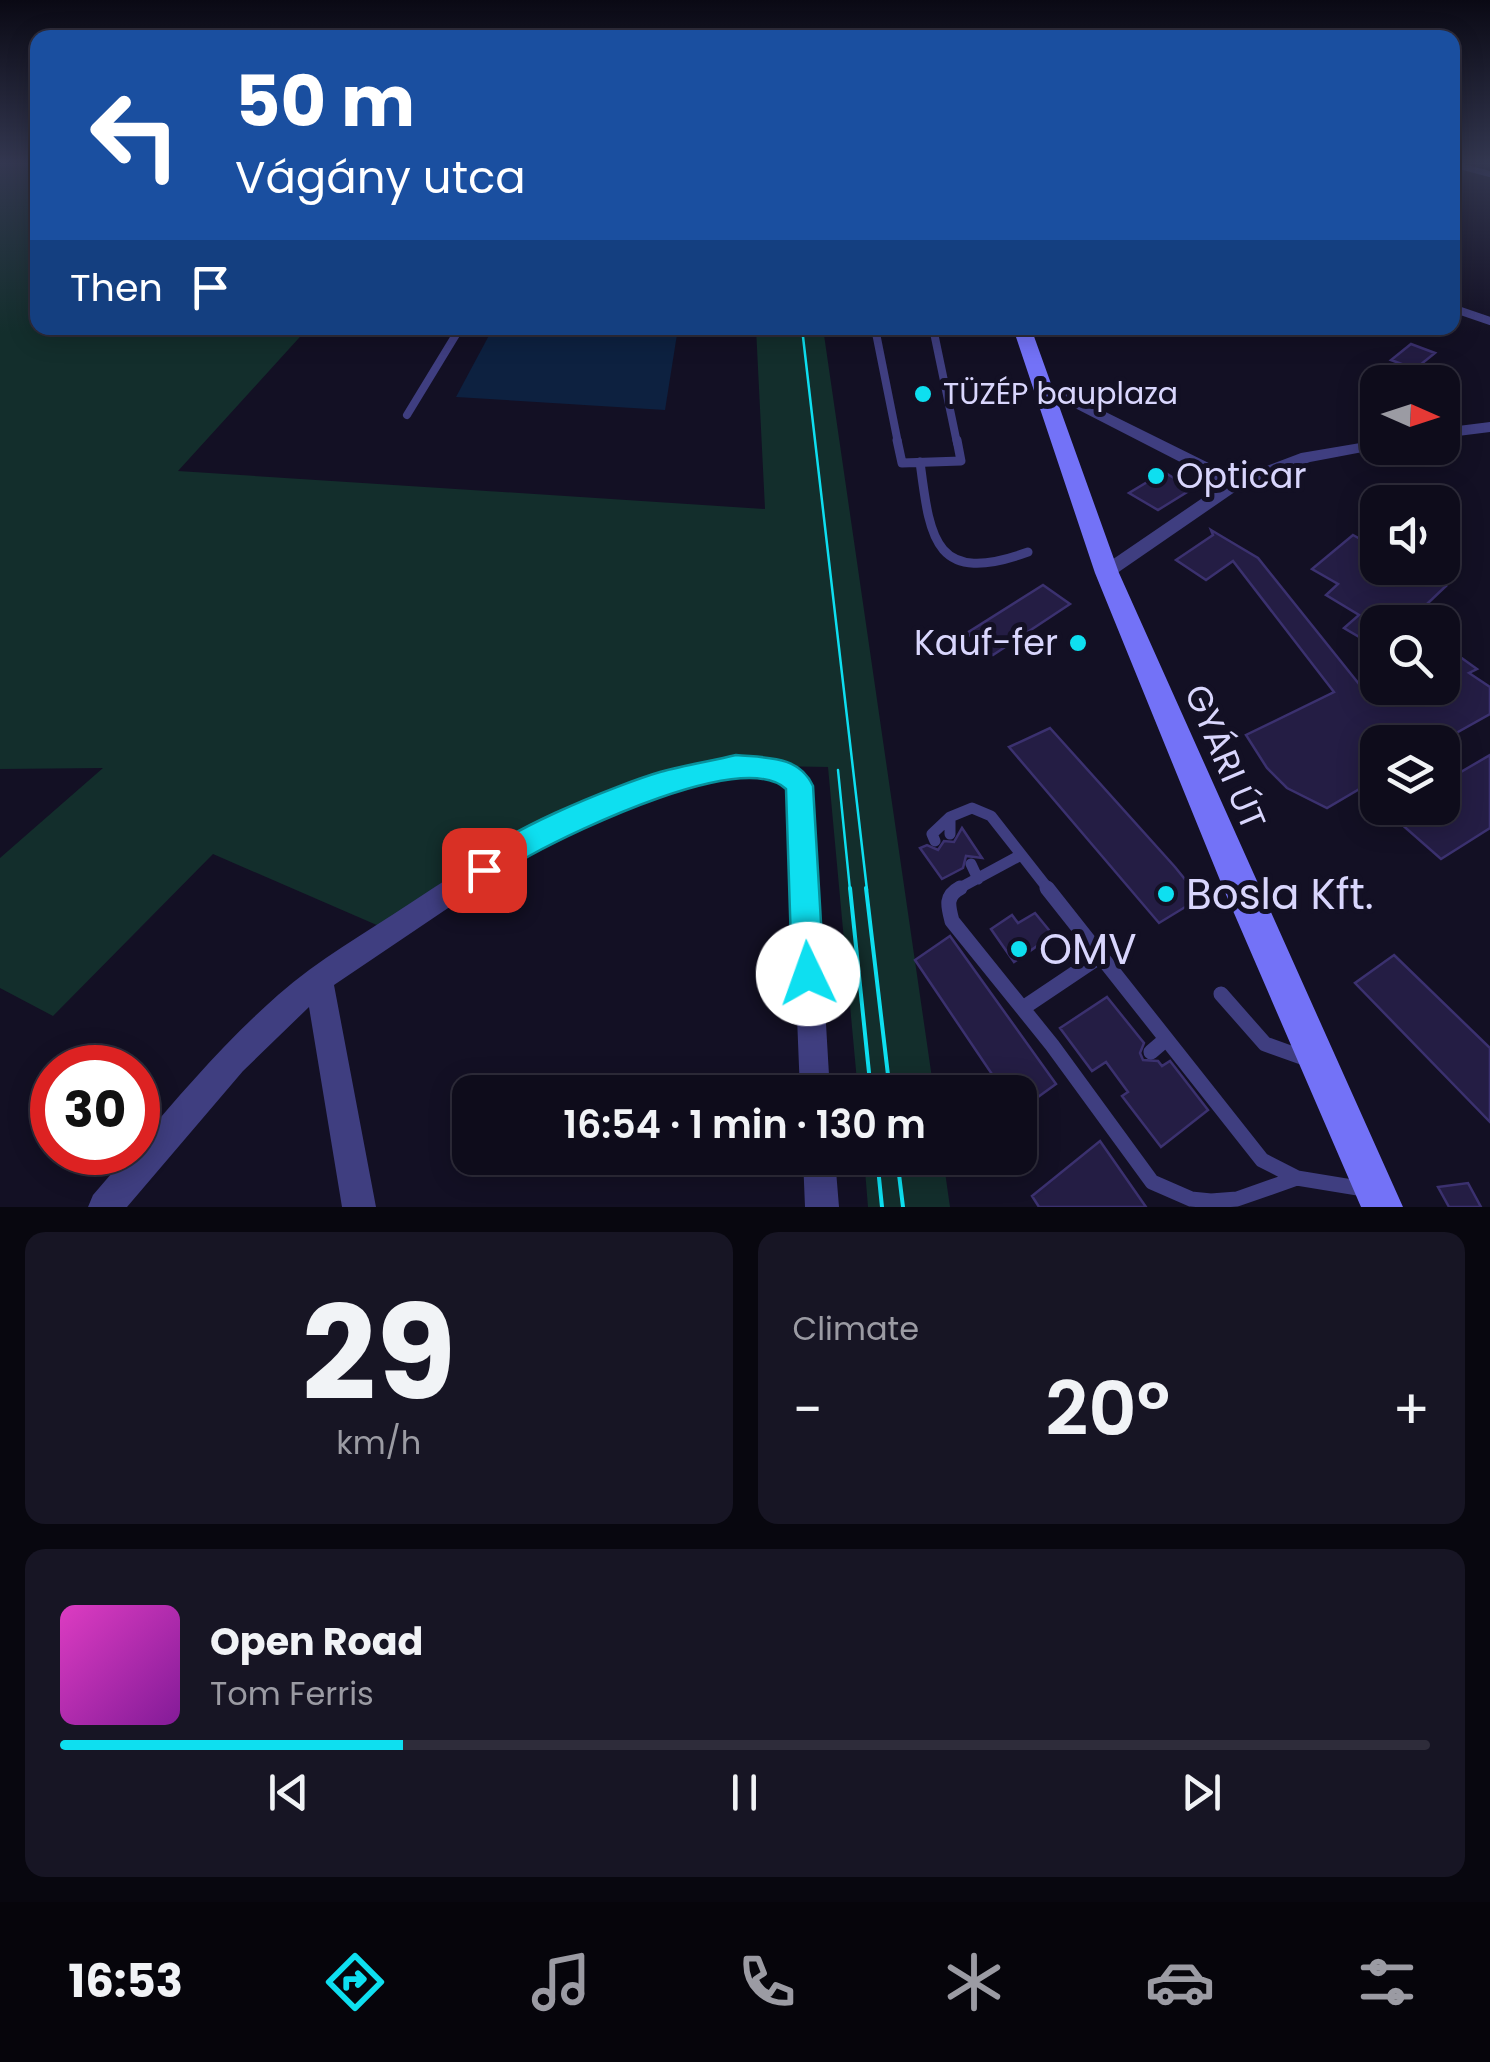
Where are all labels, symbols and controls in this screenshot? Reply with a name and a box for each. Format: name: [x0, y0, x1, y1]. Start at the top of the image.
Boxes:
text: 50 m: [235, 52, 415, 151]
icon: left: [70, 70, 200, 200]
text: Vágány utca: [235, 146, 526, 209]
icon: arrive: [183, 260, 238, 315]
text: Then: [70, 261, 163, 314]
north arrow: [1360, 365, 1460, 465]
map controls: [1360, 365, 1460, 825]
place label: TÜZÉP bauplaza: [943, 372, 1178, 415]
marker: TÜZÉP bauplaza: [912, 383, 934, 405]
place label: Opticar: [1176, 451, 1306, 500]
marker: Opticar: [1145, 465, 1167, 487]
button: sound: [1360, 485, 1460, 585]
button: search: [1360, 605, 1460, 705]
place label: Kauf-fer: [914, 618, 1058, 667]
marker: Kauf-fer: [1067, 632, 1089, 654]
street label: GYÁRI ÚT: [1173, 677, 1278, 837]
button: layers: [1360, 725, 1460, 825]
pin: [442, 828, 527, 913]
icon: arrive: [457, 843, 512, 898]
place label: Bosla Kft.: [1186, 865, 1374, 924]
marker: Bosla Kft.: [1155, 883, 1177, 905]
place label: OMV: [1039, 920, 1137, 979]
position arrow: [756, 922, 860, 1026]
marker: OMV: [1008, 938, 1030, 960]
speed limit sign: 30: [30, 1045, 160, 1175]
text: 16:54 · 1 min · 130 m: [563, 1098, 926, 1151]
text: 29: [302, 1262, 456, 1445]
text: Climate: [793, 1306, 919, 1351]
text: 20°: [1045, 1356, 1170, 1461]
text: −: [793, 1371, 823, 1448]
text: +: [1392, 1371, 1430, 1448]
text: km/h: [336, 1420, 421, 1465]
text: Open Road: [210, 1615, 423, 1668]
text: Tom Ferris: [210, 1671, 374, 1716]
icon: previous: [261, 1765, 316, 1820]
icon: pause: [717, 1765, 772, 1820]
icon: next: [1174, 1765, 1229, 1820]
icon: directions: [320, 1947, 390, 2017]
icon: music: [526, 1947, 596, 2017]
icon: phone: [732, 1947, 802, 2017]
icon: climate: [939, 1947, 1009, 2017]
icon: car: [1145, 1947, 1215, 2017]
icon: filters: [1352, 1947, 1422, 2017]
text: 16:53: [68, 1950, 183, 2013]

